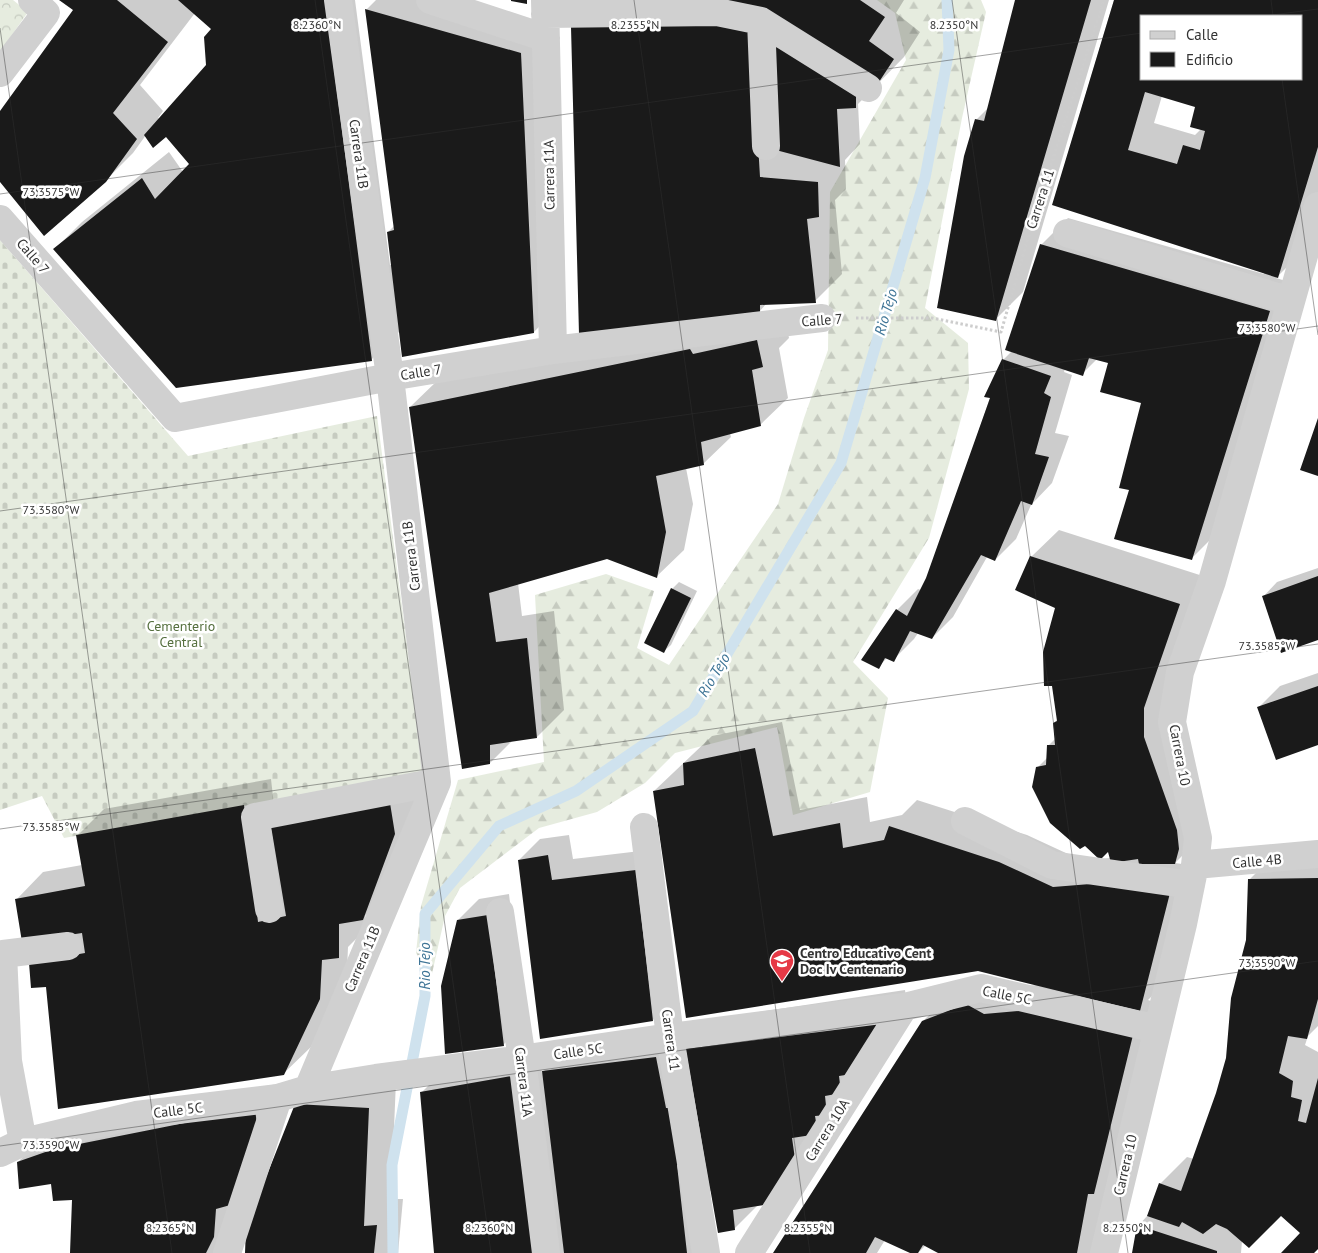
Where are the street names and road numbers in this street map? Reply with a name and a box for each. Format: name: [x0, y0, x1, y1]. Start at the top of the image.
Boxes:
street label: Carrera 11B: [345, 118, 373, 190]
street label: Carrera 11A: [539, 139, 559, 210]
street label: Carrera 11: [1022, 167, 1058, 231]
street label: Calle 7: [13, 234, 53, 278]
street label: Calle 7: [801, 310, 843, 330]
street label: Calle 7: [399, 360, 443, 384]
street label: Carrera 11B: [398, 520, 424, 592]
street label: Carrera 10: [1165, 723, 1195, 788]
street label: Calle 4B: [1232, 850, 1282, 872]
street label: Carrera 11B: [340, 923, 384, 995]
street label: Calle 5C: [981, 981, 1033, 1009]
street label: Carrera 11: [658, 1008, 684, 1072]
street label: Calle 5C: [552, 1039, 604, 1063]
street label: Carrera 11A: [511, 1046, 537, 1119]
street label: Carrera 10A: [801, 1095, 854, 1165]
street label: Calle 5C: [152, 1098, 204, 1122]
street label: Carrera 10: [1109, 1132, 1141, 1197]

